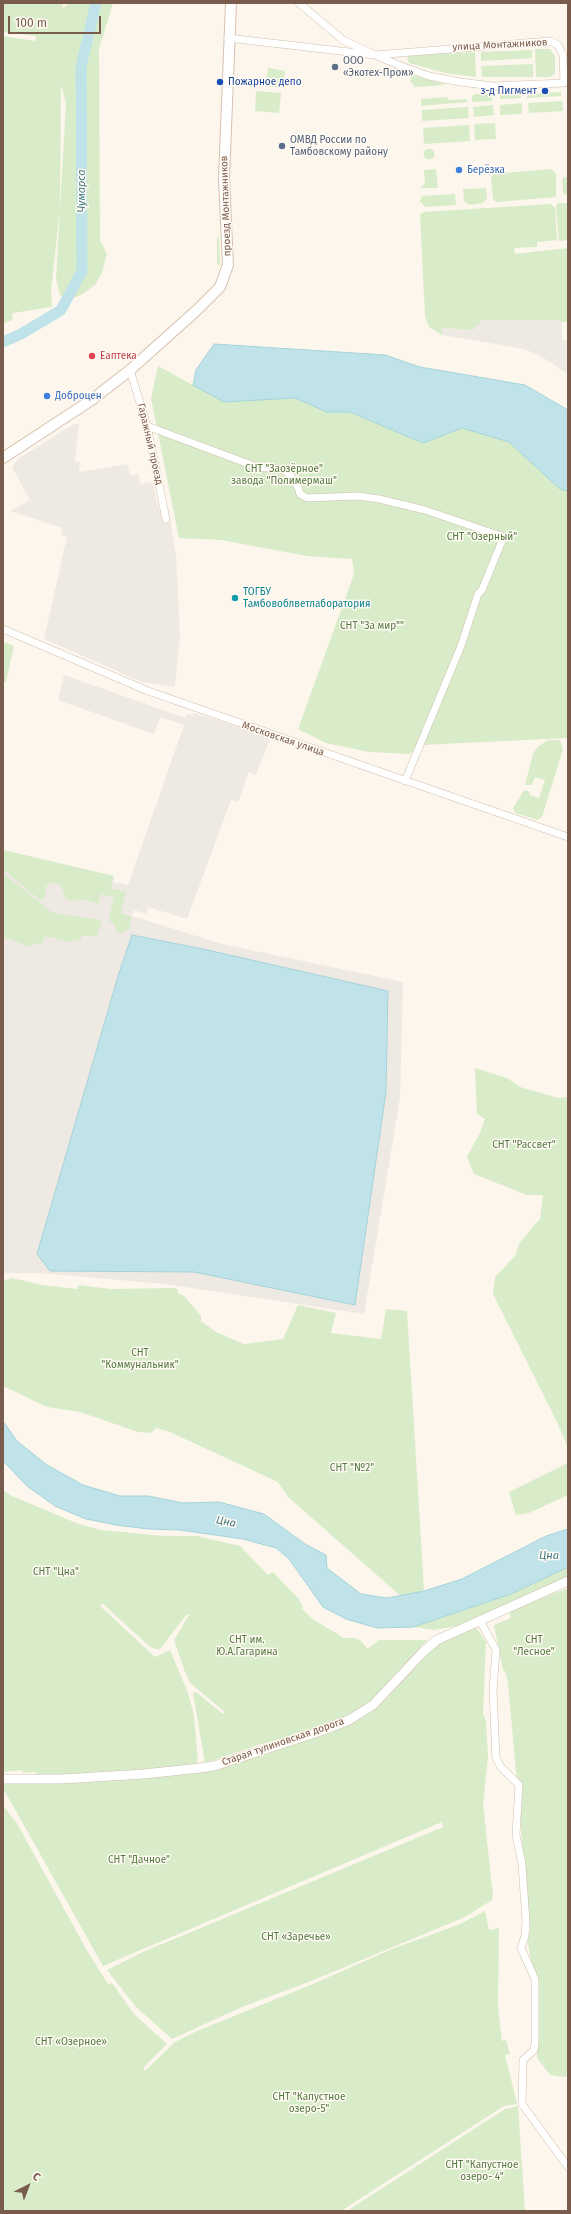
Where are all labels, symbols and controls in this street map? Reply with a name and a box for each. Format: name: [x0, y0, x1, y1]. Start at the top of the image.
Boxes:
scale bar: [10, 8, 103, 34]
text: 100 m: [15, 16, 47, 30]
street label: улица Монтажников: [452, 37, 548, 53]
place label: ООО «Экотех-Пром»: [343, 55, 414, 78]
marker: ООО «Экотех-Пром»: [330, 62, 340, 72]
place label: Пожарное депо: [228, 76, 302, 88]
marker: Пожарное депо: [215, 77, 225, 87]
place label: з-д Пигмент: [481, 85, 537, 97]
marker: з-д Пигмент: [540, 86, 550, 96]
place label: ОМВД России по Тамбовскому району: [290, 134, 388, 158]
marker: ОМВД России по Тамбовскому району: [277, 141, 287, 151]
street label: проезд Монтажников: [218, 155, 234, 257]
place label: Берёзка: [467, 164, 505, 176]
marker: Берёзка: [454, 165, 464, 175]
water label: Чумарса: [75, 169, 89, 213]
place label: Еаптека: [100, 350, 137, 362]
marker: Еаптека: [87, 351, 97, 361]
place label: Доброцен: [55, 390, 102, 402]
marker: Доброцен: [42, 391, 52, 401]
street label: Гаражный проезд: [135, 402, 165, 486]
park label: СНТ "Заозёрное" завода "Полимермаш": [231, 463, 337, 486]
park label: СНТ "Озерный": [447, 531, 517, 543]
place label: ТОГБУ Тамбовоблветлаборатория: [243, 586, 371, 610]
marker: ТОГБУ Тамбовоблветлаборатория: [230, 593, 240, 603]
park label: СНТ "За мир"": [340, 620, 404, 632]
street label: Московская улица: [240, 719, 326, 759]
park label: СНТ "Рассвет": [492, 1139, 556, 1151]
park label: СНТ "Коммунальник": [101, 1347, 179, 1370]
park label: СНТ "№2": [330, 1462, 374, 1474]
water label: Цна: [215, 1514, 237, 1530]
water label: Цна: [539, 1549, 559, 1563]
park label: СНТ "Цна": [33, 1566, 79, 1578]
park label: СНТ им. Ю.А.Гагарина: [216, 1634, 278, 1658]
park label: СНТ "Лесное": [513, 1634, 555, 1658]
street label: Старая тулиновская дорога: [220, 1715, 346, 1769]
park label: СНТ "Дачное": [108, 1854, 170, 1866]
park label: СНТ «Заречье»: [261, 1931, 331, 1943]
park label: СНТ «Озерное»: [35, 2036, 107, 2048]
park label: СНТ "Капустное озеро-5": [273, 2091, 345, 2114]
park label: СНТ "Капустное озеро- 4": [446, 2159, 518, 2182]
north arrow: [8, 2166, 48, 2206]
text: С: [30, 2170, 43, 2184]

